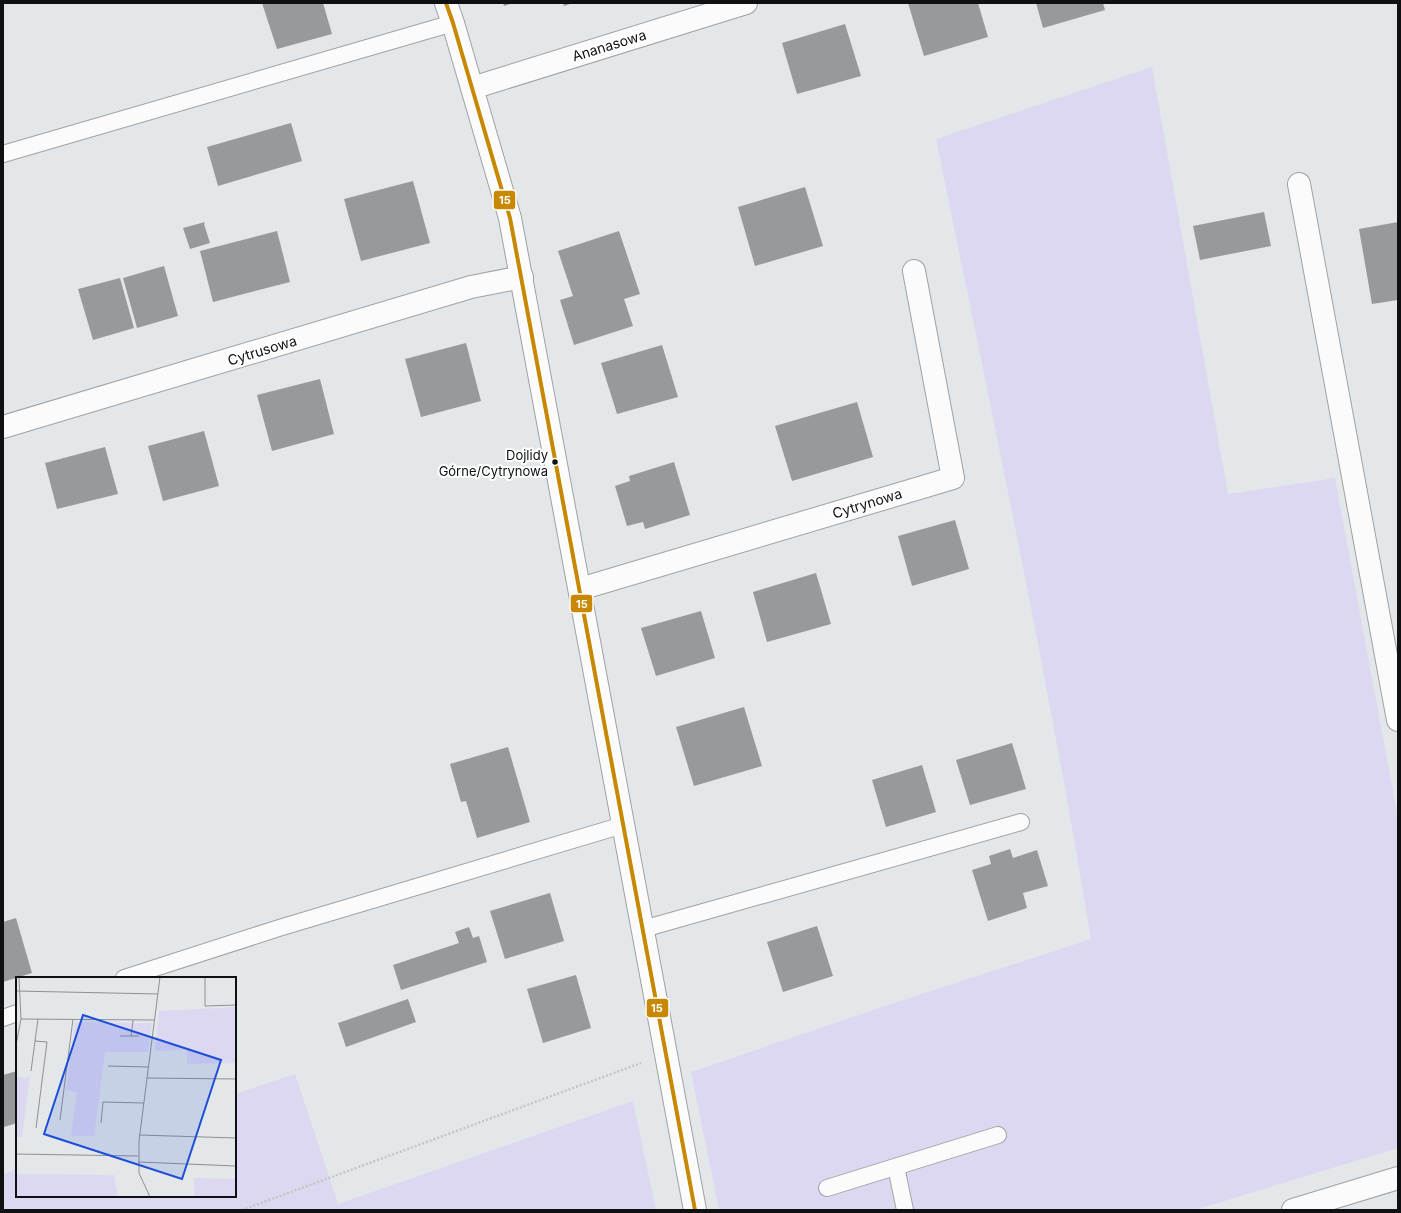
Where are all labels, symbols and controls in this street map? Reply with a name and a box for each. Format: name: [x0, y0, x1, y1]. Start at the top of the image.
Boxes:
street label: Ananasowa: [570, 26, 648, 64]
line badge: 15: [493, 190, 516, 210]
text: 15: [499, 193, 511, 207]
street label: Cytrusowa: [225, 331, 299, 369]
place label: Dojlidy Górne/Cytrynowa: [439, 447, 548, 479]
marker: Dojlidy Górne/Cytrynowa: [550, 457, 560, 467]
street label: Cytrynowa: [830, 484, 904, 522]
line badge: 15: [570, 594, 593, 613]
text: 15: [576, 597, 588, 611]
inset map: [16, 977, 236, 1197]
line badge: 15: [646, 998, 669, 1018]
text: 15: [651, 1001, 663, 1015]

